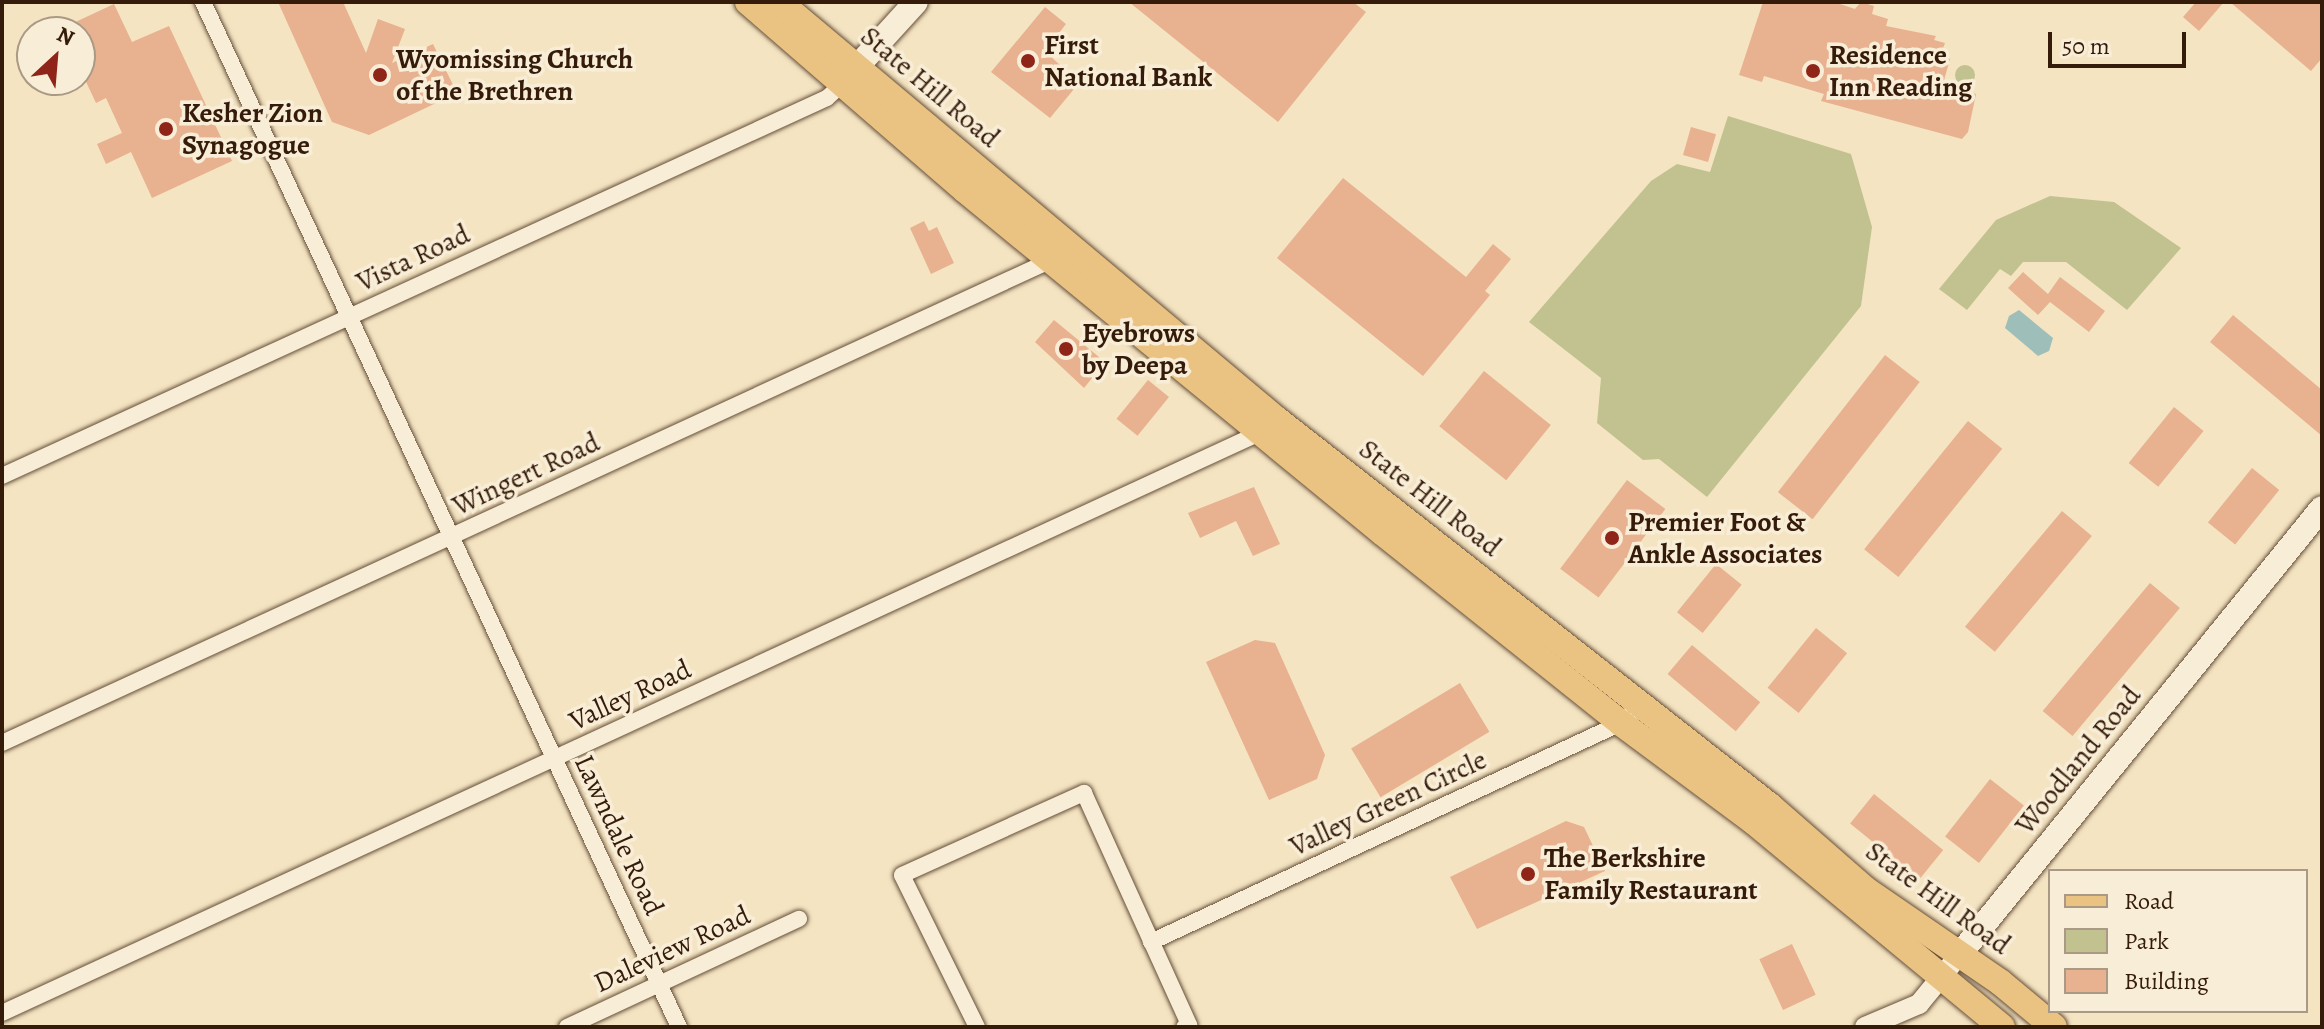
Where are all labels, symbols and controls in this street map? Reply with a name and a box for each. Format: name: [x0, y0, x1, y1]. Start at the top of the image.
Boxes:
north arrow: [16, 16, 96, 96]
scale bar: [2052, 16, 2190, 66]
text: N: [52, 19, 79, 53]
street label: State Hill Road: [854, 19, 1006, 155]
place label: First National Bank: [1044, 28, 1212, 94]
text: 50 m: [2062, 30, 2110, 62]
place label: Residence Inn Reading: [1829, 38, 1972, 104]
place label: Wyomissing Church of the Brethren: [396, 42, 633, 108]
marker: First National Bank: [1019, 52, 1037, 70]
marker: Residence Inn Reading: [1804, 62, 1822, 80]
marker: Wyomissing Church of the Brethren: [371, 66, 389, 84]
place label: Kesher Zion Synagogue: [182, 96, 323, 162]
marker: Kesher Zion Synagogue: [157, 120, 175, 138]
street label: Vista Road: [351, 217, 475, 299]
place label: Eyebrows by Deepa: [1082, 316, 1195, 382]
marker: Eyebrows by Deepa: [1057, 340, 1075, 358]
street label: Wingert Road: [447, 425, 605, 523]
street label: State Hill Road: [1352, 432, 1508, 564]
place label: Premier Foot & Ankle Associates: [1628, 505, 1823, 571]
marker: Premier Foot & Ankle Associates: [1603, 529, 1621, 547]
street label: Valley Road: [564, 652, 696, 738]
street label: Woodland Road: [2008, 679, 2148, 841]
street label: Valley Green Circle: [1284, 743, 1492, 863]
street label: Lawndale Road: [567, 749, 671, 921]
street label: State Hill Road: [1859, 834, 2017, 962]
place label: The Berkshire Family Restaurant: [1544, 841, 1757, 907]
marker: The Berkshire Family Restaurant: [1519, 865, 1537, 883]
legend: [2048, 869, 2308, 1013]
text: Road: [2124, 885, 2174, 917]
street label: Daleview Road: [589, 898, 755, 1000]
text: Park: [2124, 925, 2169, 957]
text: Building: [2124, 965, 2209, 997]

